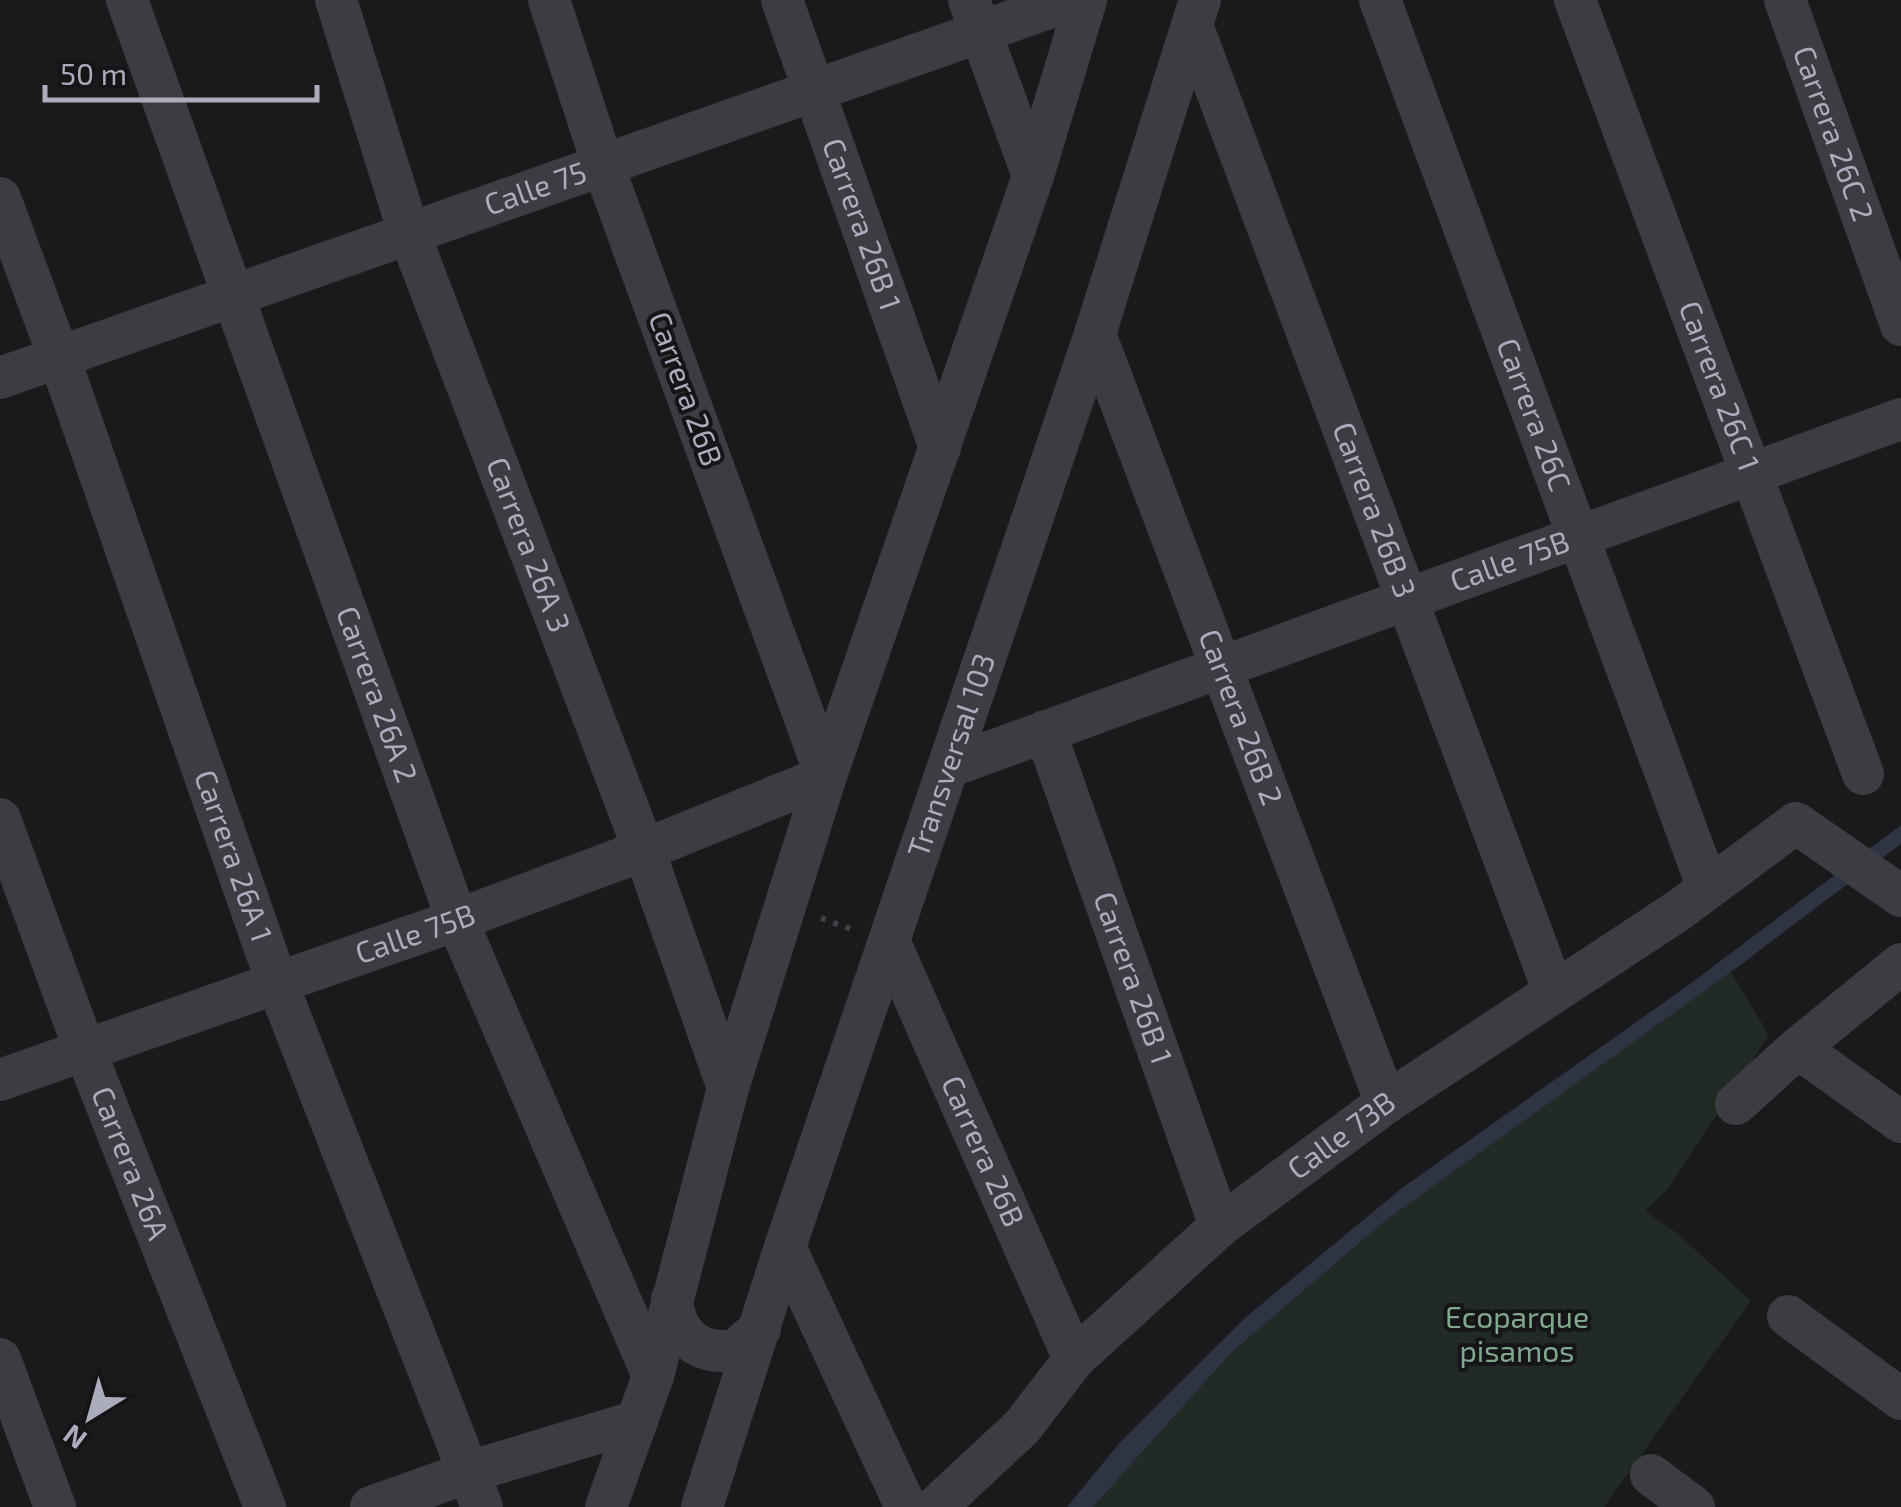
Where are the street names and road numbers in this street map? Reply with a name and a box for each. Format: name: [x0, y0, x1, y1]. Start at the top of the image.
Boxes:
street label: Carrera 26C 2: [1787, 41, 1882, 225]
street label: Carrera 26B 1: [816, 133, 910, 315]
street label: Calle 75: [479, 153, 591, 222]
street label: Carrera 26C 1: [1673, 296, 1769, 475]
street label: Carrera 26B: [642, 306, 731, 470]
street label: Carrera 26C: [1490, 333, 1580, 495]
street label: Carrera 26B 3: [1326, 417, 1425, 602]
street label: Carrera 26A 3: [480, 452, 579, 637]
street label: Calle 75B: [1445, 522, 1574, 598]
street label: Carrera 26A 2: [330, 601, 426, 787]
street label: Carrera 26B 2: [1192, 624, 1292, 810]
street label: Transversal 103: [899, 648, 1001, 861]
street label: Carrera 26A 1: [188, 765, 281, 946]
street label: Carrera 26B 1: [1087, 887, 1181, 1068]
street label: Calle 75B: [350, 895, 479, 970]
street label: Carrera 26B: [935, 1070, 1033, 1232]
street label: Carrera 26A: [85, 1081, 178, 1245]
street label: Calle 73B: [1280, 1083, 1401, 1186]

